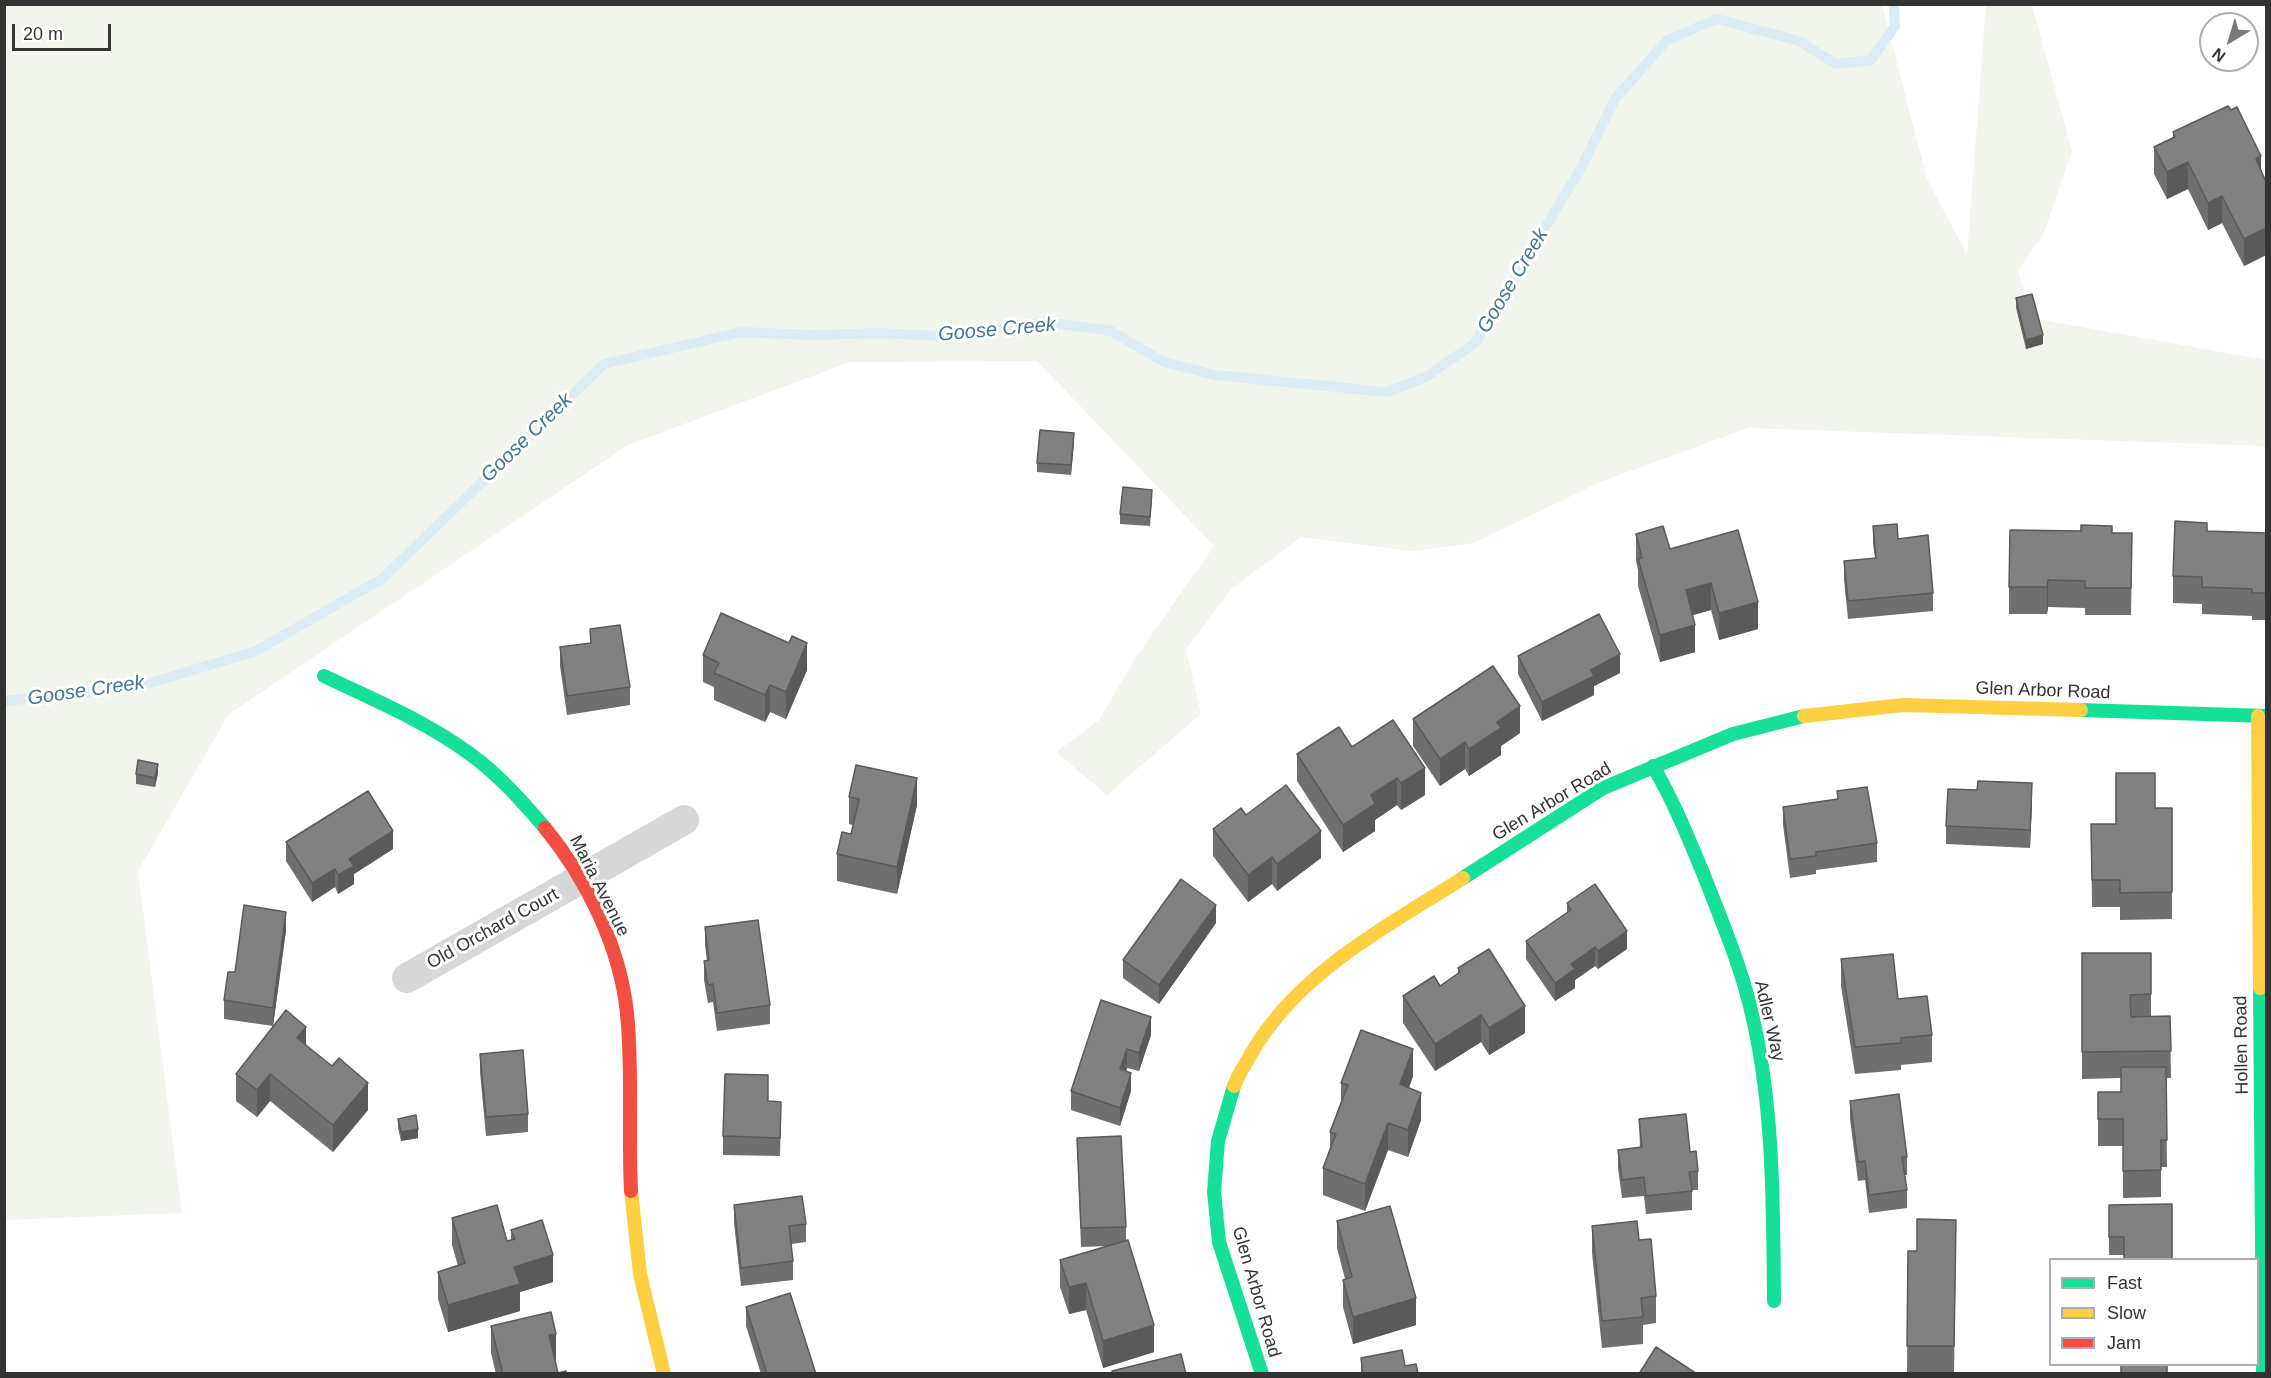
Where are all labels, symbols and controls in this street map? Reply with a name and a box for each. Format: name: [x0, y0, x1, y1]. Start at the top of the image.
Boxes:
scale bar: [15, 12, 114, 50]
north arrow: [2199, 12, 2259, 72]
text: 20 m: [23, 24, 63, 44]
text: N: [2209, 45, 2229, 65]
water label: Goose Creek: [1472, 224, 1554, 338]
water label: Goose Creek: [937, 313, 1057, 347]
water label: Goose Creek: [476, 388, 578, 488]
water label: Goose Creek: [26, 671, 146, 711]
street label: Glen Arbor Road: [1975, 678, 2111, 704]
street label: Glen Arbor Road: [1489, 758, 1615, 846]
street label: Maria Avenue: [564, 832, 634, 940]
street label: Old Orchard Court: [423, 884, 563, 974]
street label: Adler Way: [1749, 978, 1789, 1064]
street label: Hollen Road: [2230, 995, 2254, 1095]
street label: Glen Arbor Road: [1227, 1224, 1285, 1360]
legend: [2049, 1258, 2259, 1366]
text: Fast: [2107, 1273, 2142, 1293]
text: Slow: [2107, 1303, 2146, 1323]
text: Jam: [2107, 1333, 2141, 1353]

